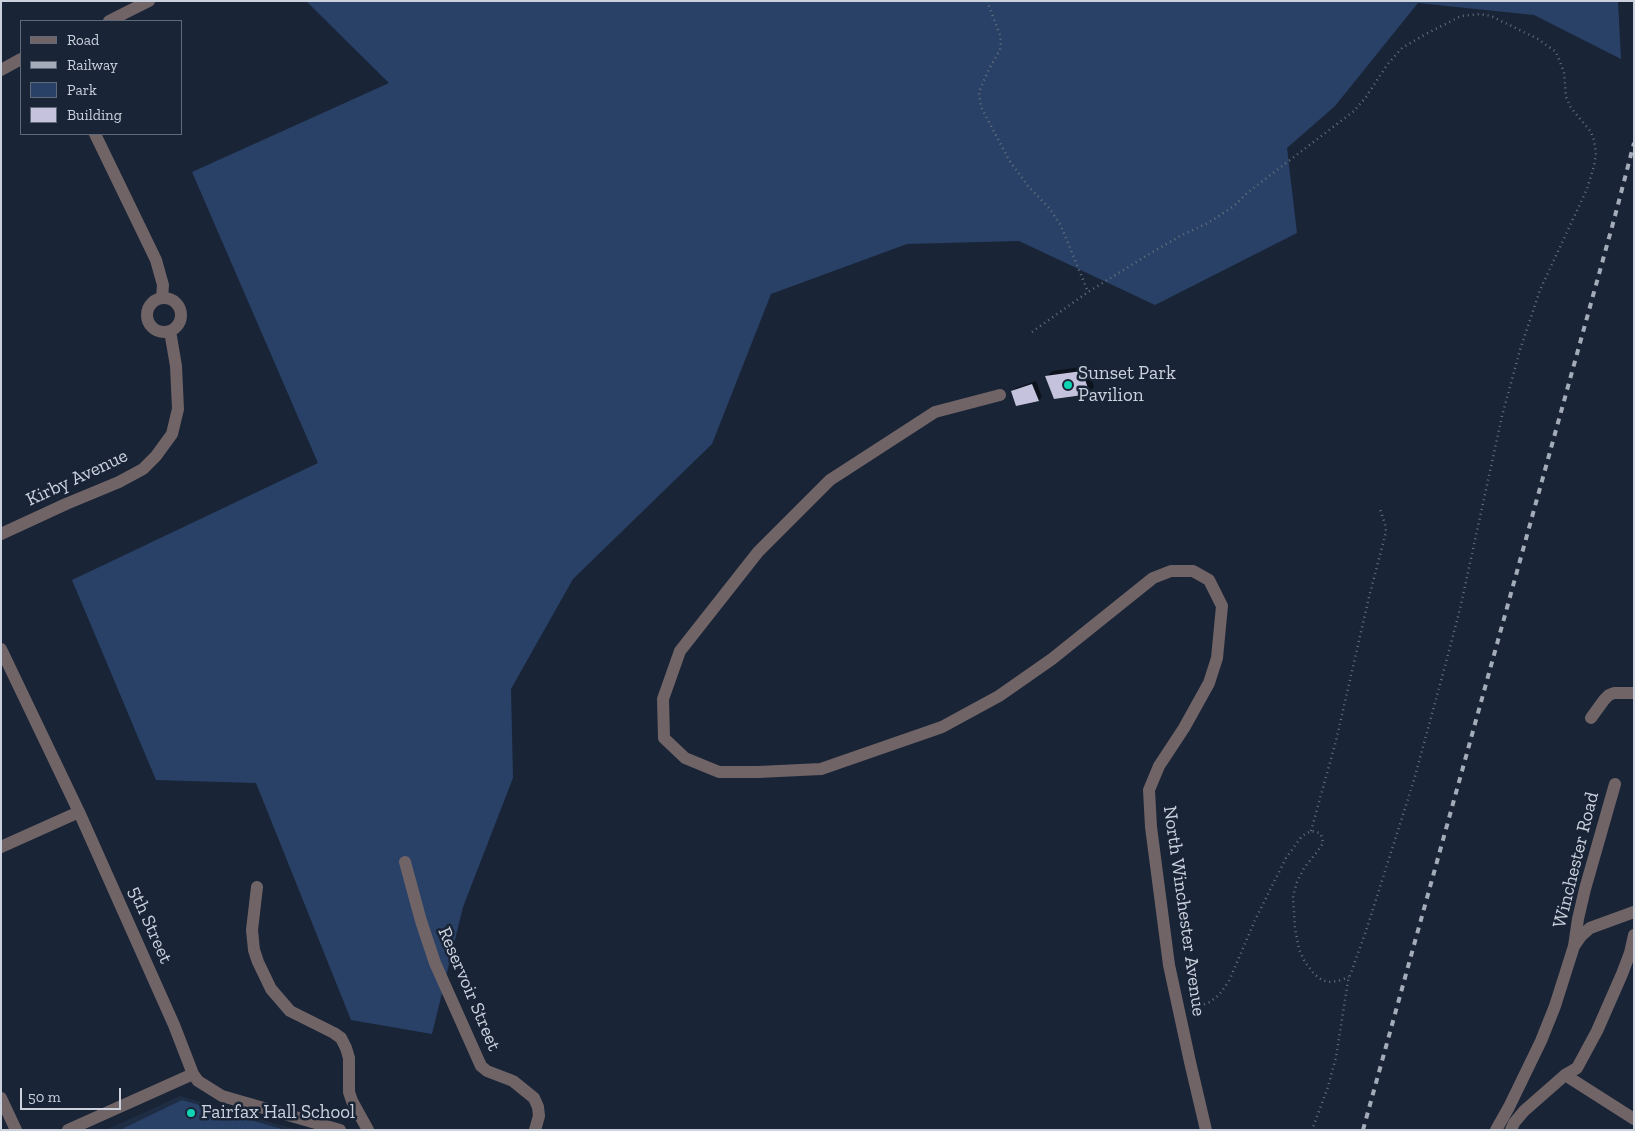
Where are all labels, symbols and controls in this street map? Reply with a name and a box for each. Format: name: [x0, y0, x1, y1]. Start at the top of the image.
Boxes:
legend: [20, 20, 182, 135]
text: Road: [67, 31, 99, 49]
text: Railway: [67, 56, 118, 74]
text: Park: [67, 81, 97, 99]
text: Building: [67, 106, 122, 124]
place label: Sunset Park Pavilion: [1078, 363, 1176, 407]
marker: Sunset Park Pavilion: [1062, 379, 1074, 391]
street label: Kirby Avenue: [23, 445, 131, 511]
street label: Winchester Road: [1548, 790, 1604, 930]
street label: North Winchester Avenue: [1158, 804, 1210, 1018]
street label: 5th Street: [123, 883, 177, 967]
street label: Reservoir Street: [433, 924, 505, 1054]
scale bar: [22, 1078, 124, 1110]
text: 50 m: [28, 1088, 61, 1106]
place label: Fairfax Hall School: [201, 1102, 355, 1124]
marker: Fairfax Hall School: [185, 1107, 197, 1119]

